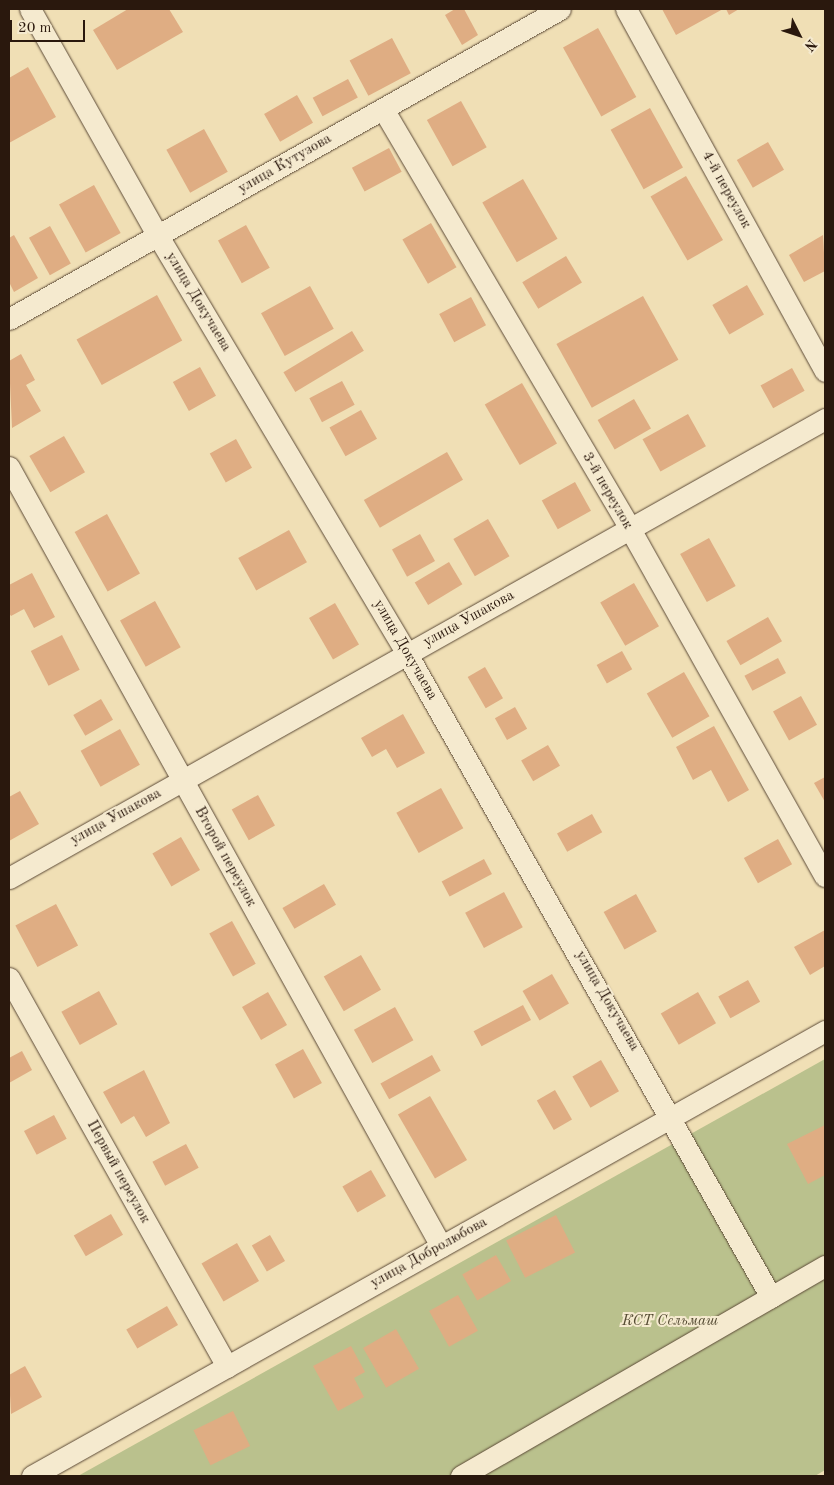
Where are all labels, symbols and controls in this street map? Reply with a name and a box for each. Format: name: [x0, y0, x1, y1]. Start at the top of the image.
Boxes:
scale bar: [12, 10, 88, 42]
north arrow: [774, 10, 824, 60]
text: 20 m: [18, 21, 52, 36]
text: N: [802, 36, 819, 53]
street label: улица Кутузова: [235, 130, 335, 198]
street label: 4-й переулок: [697, 148, 755, 232]
street label: улица Докучаева: [161, 249, 235, 355]
street label: 3-й переулок: [578, 449, 636, 533]
street label: улица Ушакова: [420, 587, 518, 651]
street label: улица Докучаева: [369, 597, 441, 703]
street label: улица Ушакова: [67, 785, 165, 849]
street label: Второй переулок: [190, 804, 260, 910]
street label: улица Докучаева: [571, 948, 643, 1054]
street label: Первый переулок: [82, 1117, 154, 1227]
street label: улица Добролюбова: [367, 1213, 491, 1293]
park label: КСТ Сельмаш: [622, 1313, 718, 1331]

